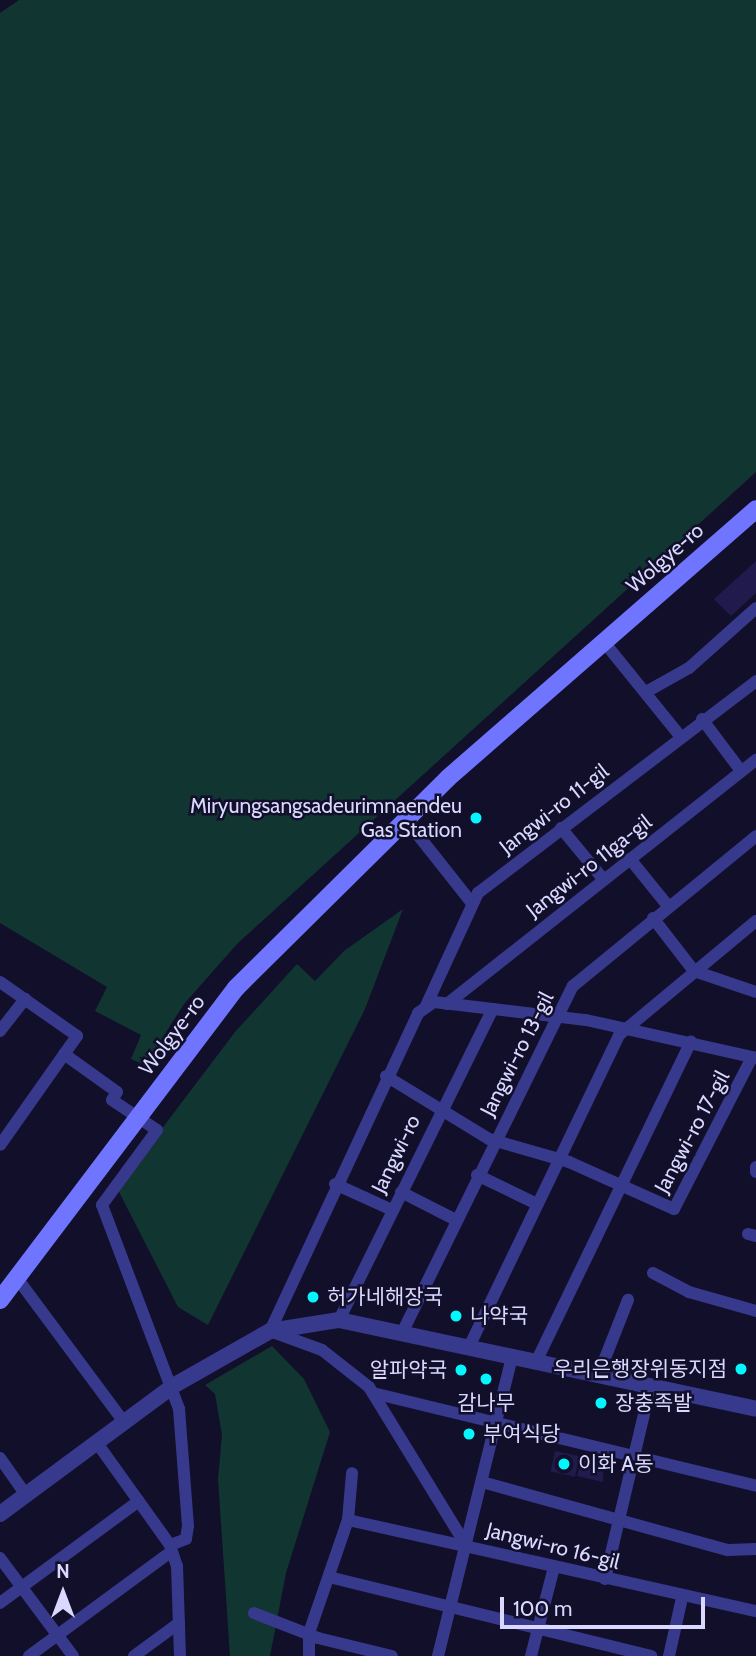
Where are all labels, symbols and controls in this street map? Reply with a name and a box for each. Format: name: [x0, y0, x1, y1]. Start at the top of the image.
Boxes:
street label: Wolgye-ro: [621, 518, 709, 598]
street label: Jangwi-ro 11-gil: [494, 759, 614, 859]
place label: Miryungsangsadeurimnaendeu Gas Station: [190, 793, 462, 843]
street label: Jangwi-ro 11ga-gil: [521, 809, 657, 923]
marker: Miryungsangsadeurimnaendeu Gas Station: [468, 810, 484, 826]
street label: Jangwi-ro 13-gil: [475, 988, 559, 1120]
street label: Wolgye-ro: [134, 990, 210, 1080]
street label: Jangwi-ro 17-gil: [649, 1067, 735, 1197]
street label: Jangwi-ro: [366, 1111, 426, 1197]
place label: 허가네해장국: [327, 1284, 443, 1310]
marker: 허가네해장국: [305, 1289, 321, 1305]
place label: 나약국: [470, 1303, 528, 1329]
marker: 나약국: [448, 1308, 464, 1324]
place label: 우리은행장위동지점: [553, 1356, 727, 1382]
place label: 알파약국: [370, 1357, 447, 1383]
marker: 우리은행장위동지점: [733, 1361, 749, 1377]
marker: 알파약국: [453, 1362, 469, 1378]
marker: 감나무: [478, 1371, 494, 1387]
place label: 감나무: [457, 1390, 515, 1416]
place label: 장충족발: [615, 1390, 692, 1416]
marker: 장충족발: [593, 1395, 609, 1411]
place label: 부여식당: [483, 1421, 560, 1447]
marker: 부여식당: [461, 1426, 477, 1442]
place label: 이화 A동: [578, 1451, 654, 1477]
marker: 이화 A동: [556, 1456, 572, 1472]
street label: Jangwi-ro 16-gil: [484, 1517, 622, 1575]
north arrow: [28, 1558, 98, 1628]
text: N: [56, 1560, 70, 1583]
scale bar: [504, 1582, 709, 1626]
text: 100 m: [513, 1596, 572, 1621]

